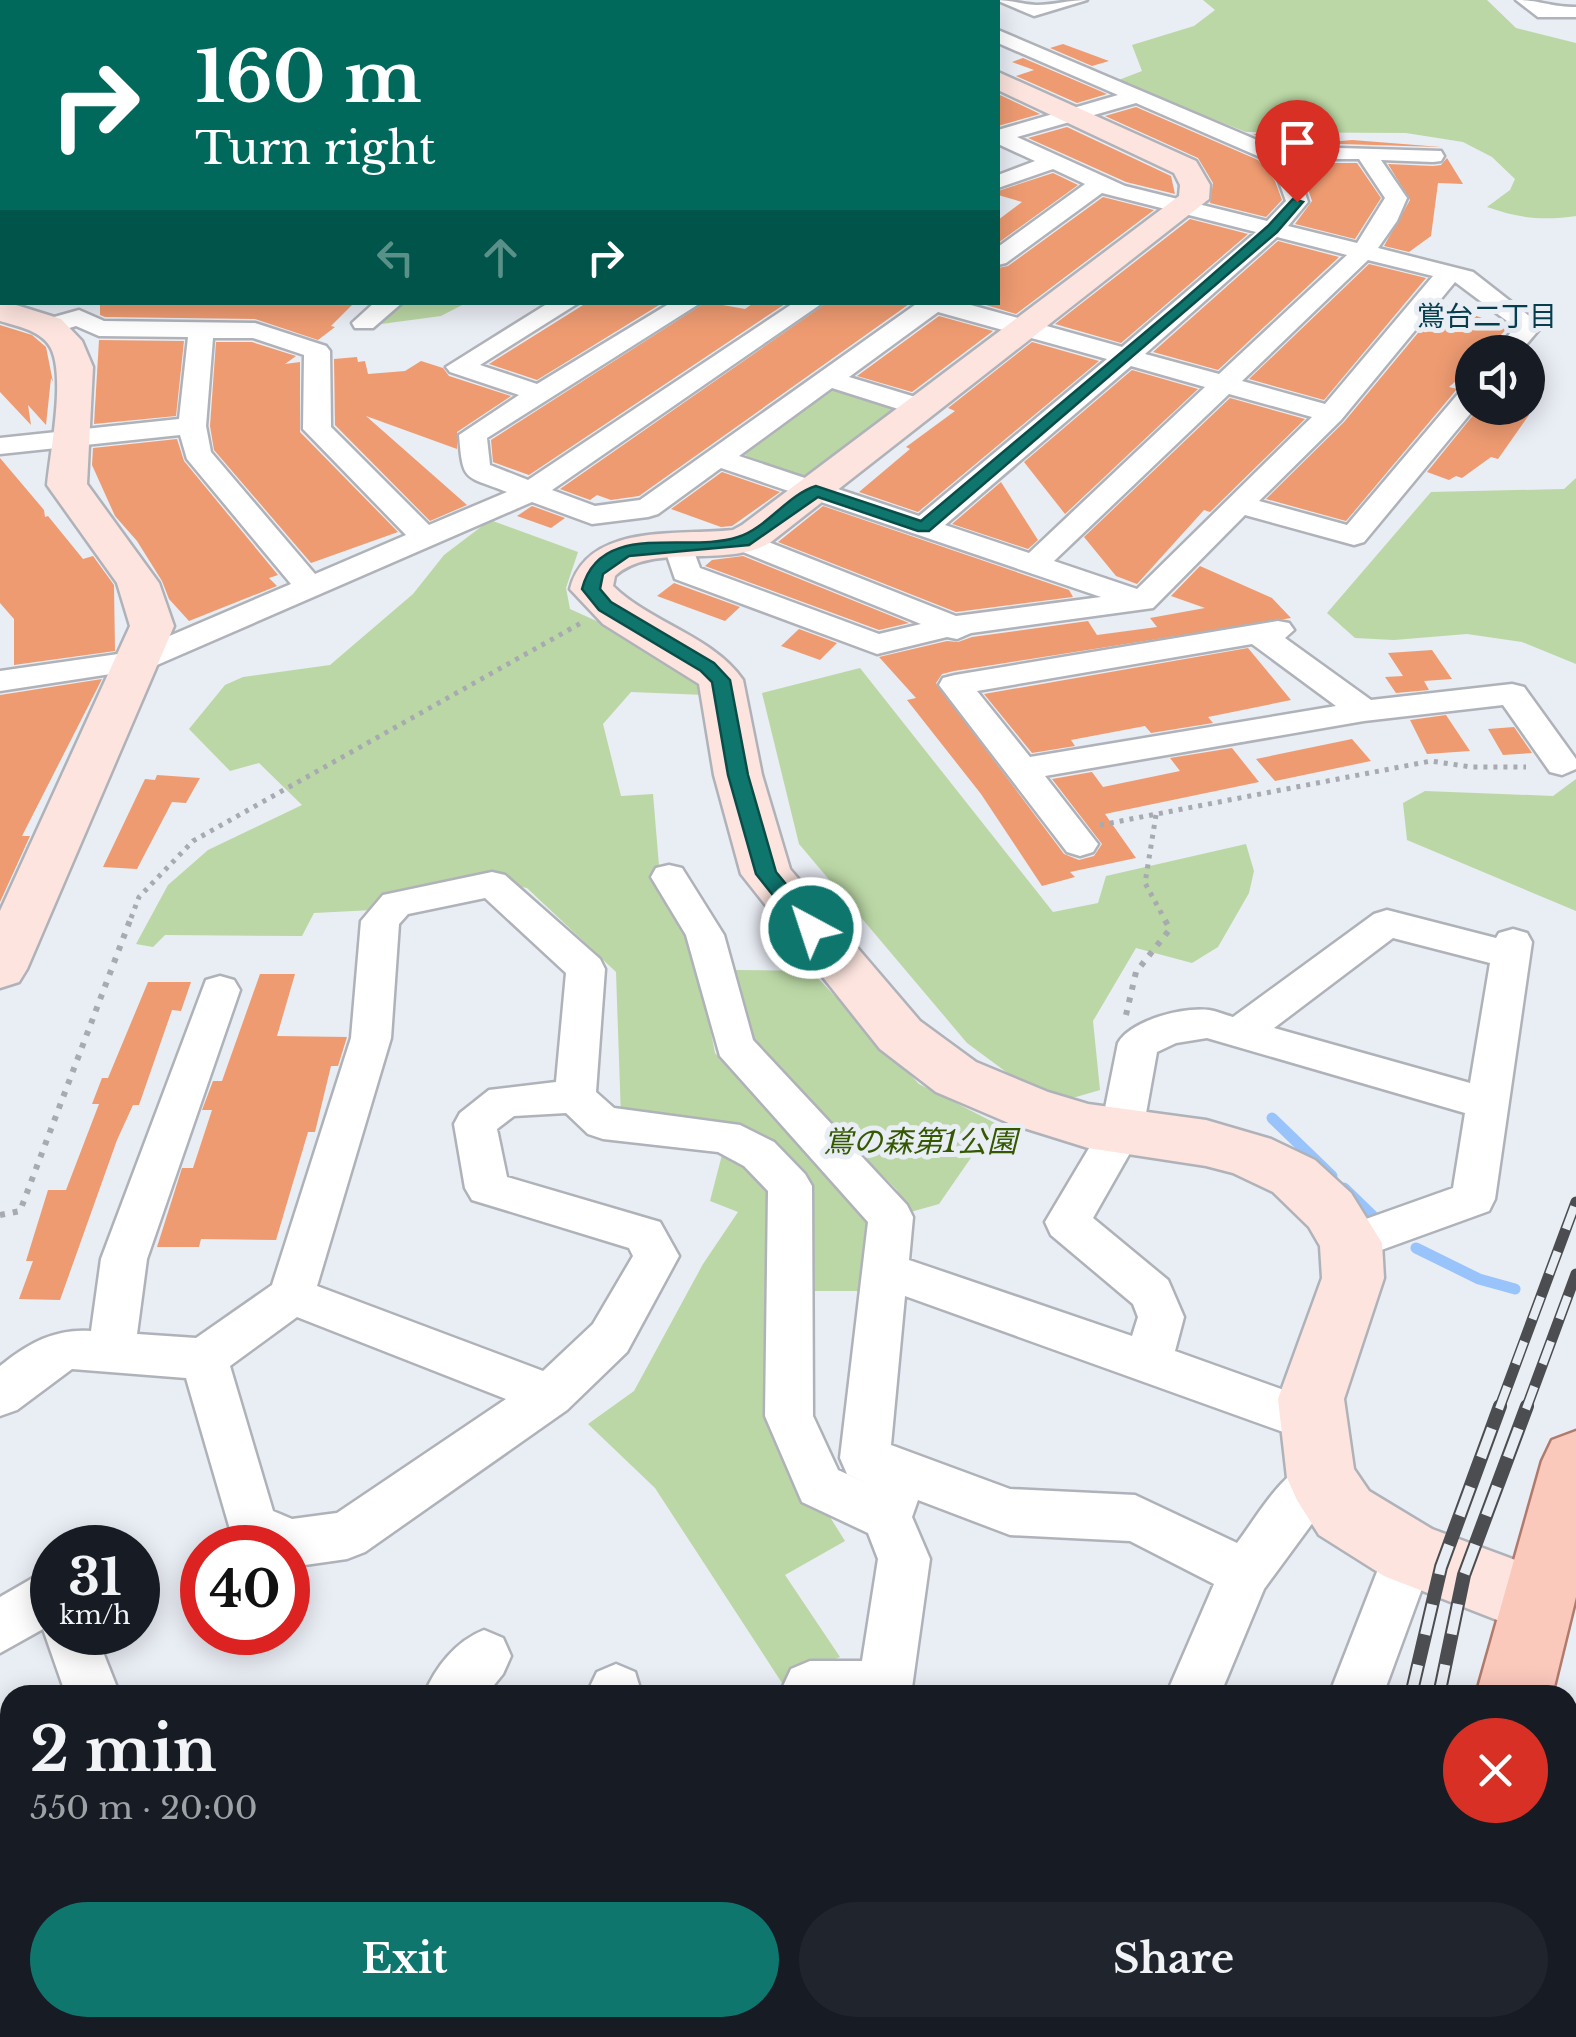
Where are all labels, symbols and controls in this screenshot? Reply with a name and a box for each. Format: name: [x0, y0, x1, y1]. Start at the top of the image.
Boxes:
text: 160 m: [195, 34, 422, 121]
icon: right: [30, 40, 160, 170]
pin: [1255, 100, 1340, 203]
icon: arrive: [1270, 115, 1325, 170]
text: Turn right: [195, 120, 436, 176]
icon: left: [368, 230, 423, 285]
icon: ahead: [473, 230, 528, 285]
icon: right: [578, 230, 633, 285]
district label: 鴬台二丁目: [1417, 299, 1557, 334]
map controls: [1455, 335, 1545, 425]
button: sound: [1455, 335, 1545, 425]
position arrow: [759, 876, 863, 980]
park label: 鴬の森第1公園: [823, 1123, 1021, 1160]
speed limit sign: 40: [180, 1525, 310, 1655]
text: 31: [68, 1546, 122, 1609]
text: km/h: [60, 1600, 130, 1631]
text: 2 min: [30, 1713, 217, 1787]
button: close: [1443, 1718, 1548, 1823]
text: 550 m · 20:00: [30, 1788, 258, 1828]
button: Exit: [30, 1902, 779, 2017]
button: Share: [799, 1902, 1548, 2017]

